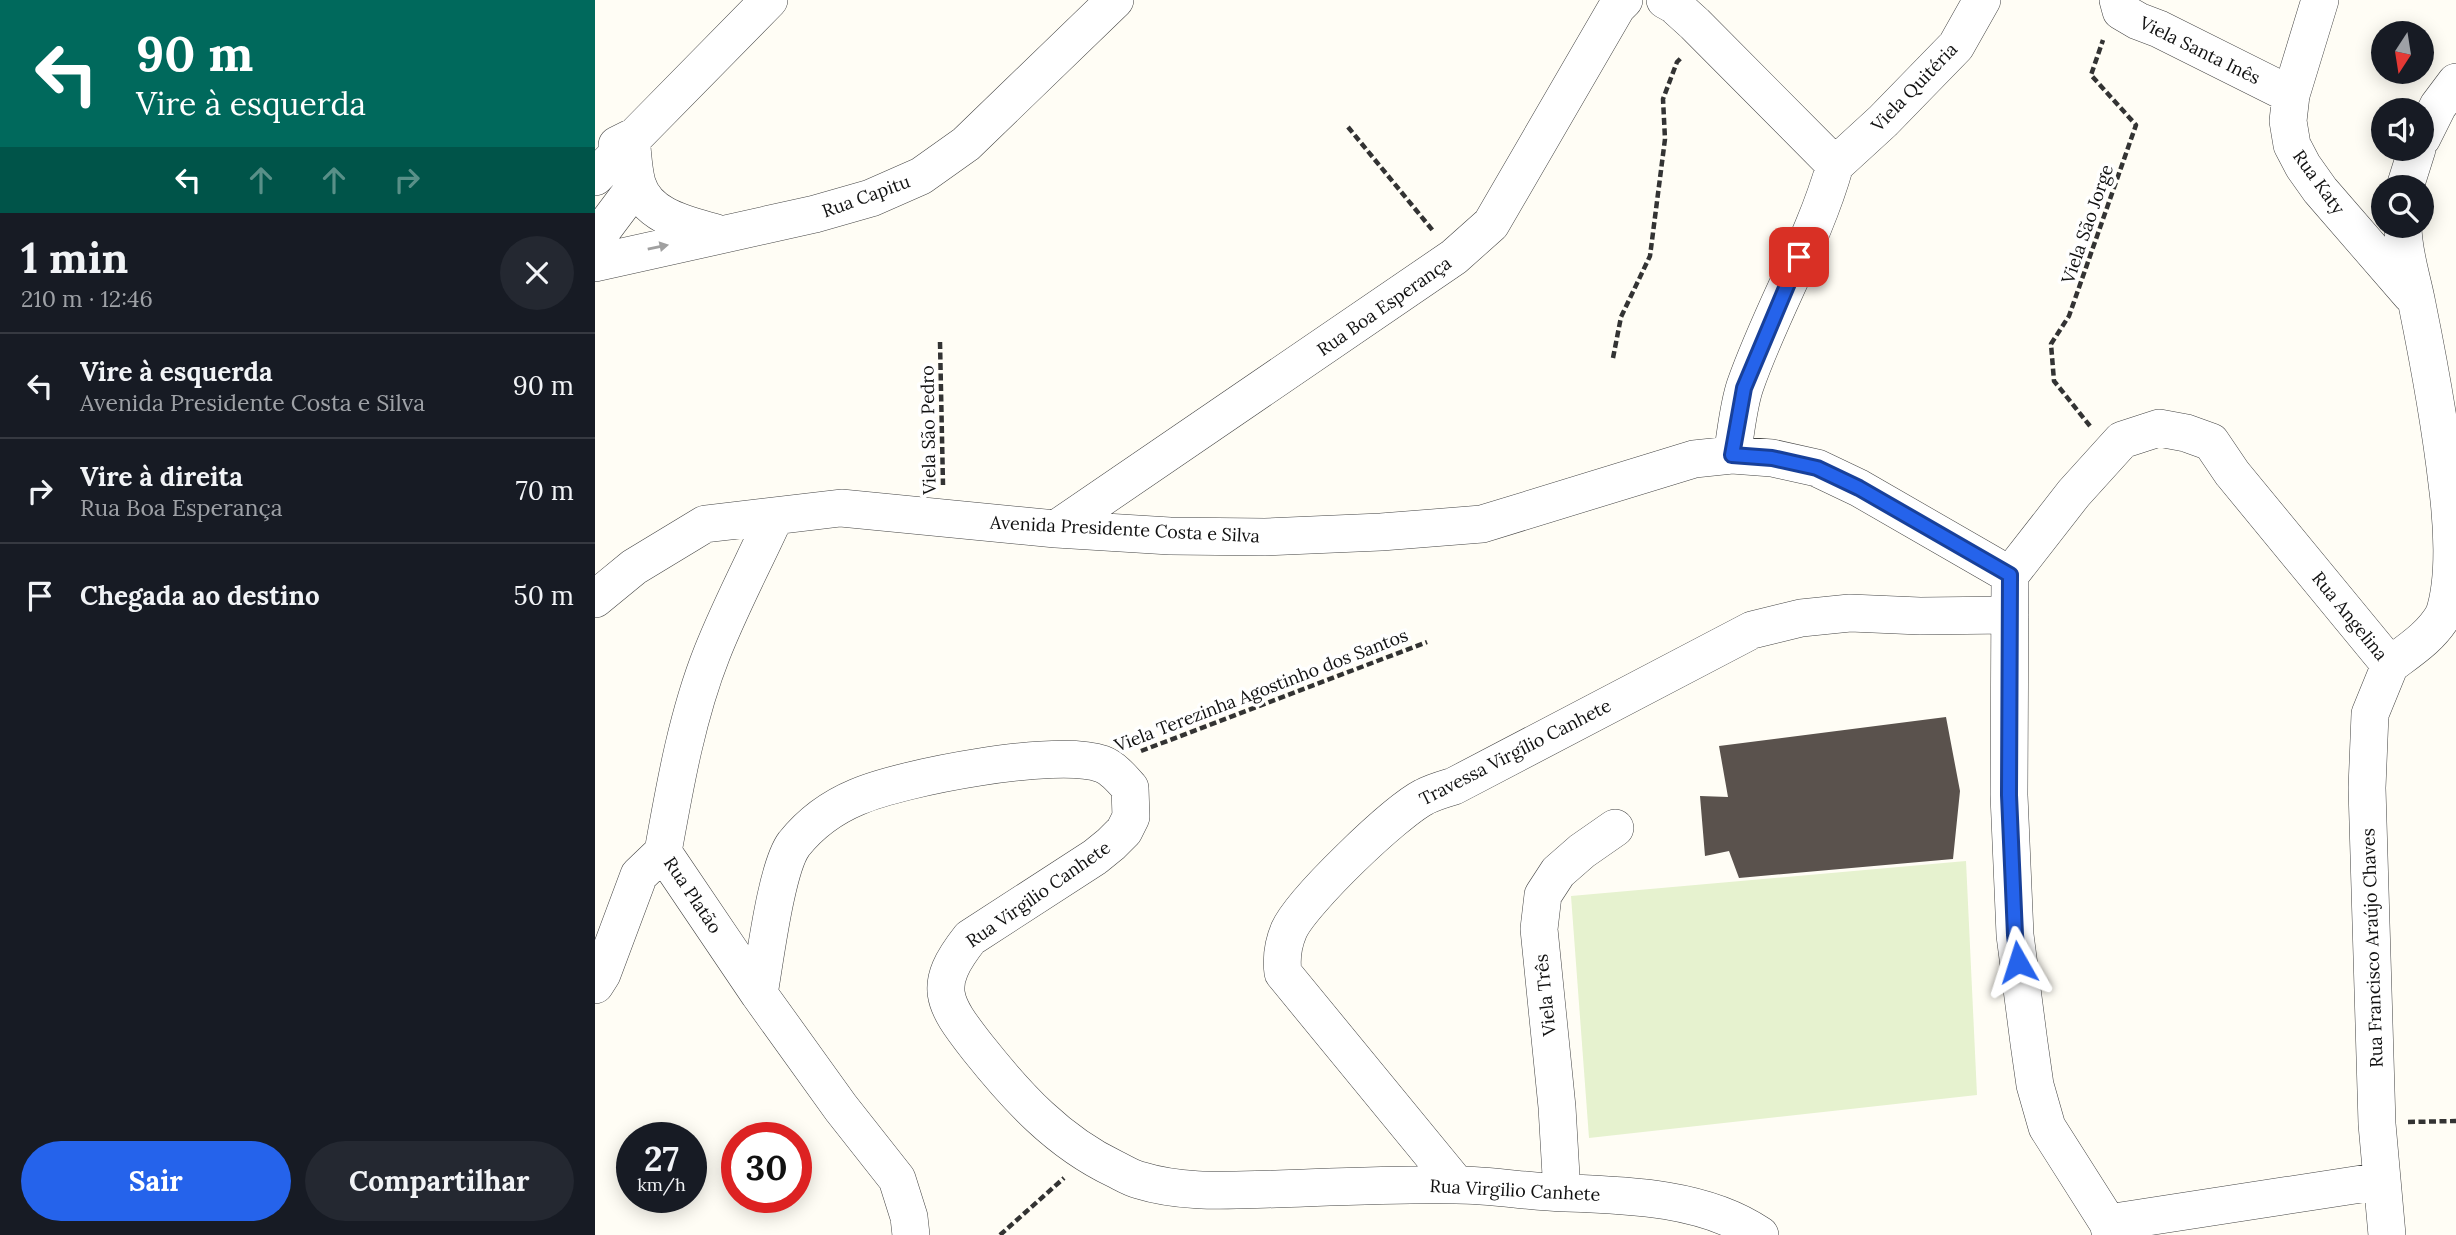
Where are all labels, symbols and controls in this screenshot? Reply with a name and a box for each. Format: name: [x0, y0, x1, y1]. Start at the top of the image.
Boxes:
street label: Viela Santa Inês: [2135, 10, 2264, 89]
north arrow: [2371, 21, 2434, 84]
map controls: [2371, 21, 2434, 238]
text: 90 m: [136, 22, 253, 84]
icon: left: [21, 28, 112, 119]
street label: Viela Quitéria: [1865, 38, 1962, 137]
text: Vire à esquerda: [136, 83, 366, 124]
button: sound: [2371, 98, 2434, 161]
street label: Rua Katy: [2288, 145, 2350, 219]
icon: left: [169, 161, 207, 199]
icon: ahead: [242, 161, 280, 199]
icon: ahead: [315, 161, 353, 199]
icon: right: [388, 161, 426, 199]
street label: Viela São Jorge: [2056, 161, 2118, 288]
street label: Rua Capitu: [819, 169, 913, 222]
button: search: [2371, 175, 2434, 238]
pin: [1769, 227, 1829, 287]
text: 1 min: [21, 231, 128, 285]
button: close: [500, 236, 574, 310]
icon: arrive: [1780, 238, 1818, 276]
one-way arrow: [647, 242, 669, 253]
street label: Rua Boa Esperança: [1312, 251, 1456, 361]
text: 210 m · 12:46: [21, 284, 153, 313]
text: Vire à esquerda: [80, 355, 273, 388]
street label: Viela São Pedro: [915, 365, 941, 496]
icon: left: [21, 367, 59, 405]
text: 90 m: [513, 369, 574, 402]
text: Avenida Presidente Costa e Silva: [80, 388, 425, 417]
text: Vire à direita: [80, 460, 243, 493]
icon: right: [21, 472, 59, 510]
text: 70 m: [516, 474, 574, 507]
text: Rua Boa Esperança: [80, 493, 283, 522]
street label: Avenida Presidente Costa e Silva: [989, 510, 1260, 548]
street label: Rua Angelina: [2307, 567, 2393, 665]
icon: arrive: [21, 577, 59, 615]
text: Chegada ao destino: [80, 579, 320, 612]
text: 50 m: [514, 579, 574, 612]
street label: Viela Terezinha Agostinho dos Santos: [1110, 623, 1411, 757]
street label: Travessa Virgílio Canhete: [1415, 693, 1615, 810]
street label: Rua Francisco Araújo Chaves: [2356, 828, 2388, 1068]
street label: Rua Virgilio Canhete: [961, 835, 1115, 952]
street label: Rua Platão: [659, 852, 727, 938]
position arrow: [1981, 925, 2055, 999]
street label: Viela Três: [1529, 953, 1561, 1038]
speed limit sign: 30: [721, 1122, 812, 1213]
text: 27: [644, 1136, 679, 1181]
button: Sair: [21, 1141, 291, 1221]
button: Compartilhar: [305, 1141, 574, 1221]
text: km/h: [637, 1173, 686, 1196]
street label: Rua Virgilio Canhete: [1429, 1174, 1601, 1206]

